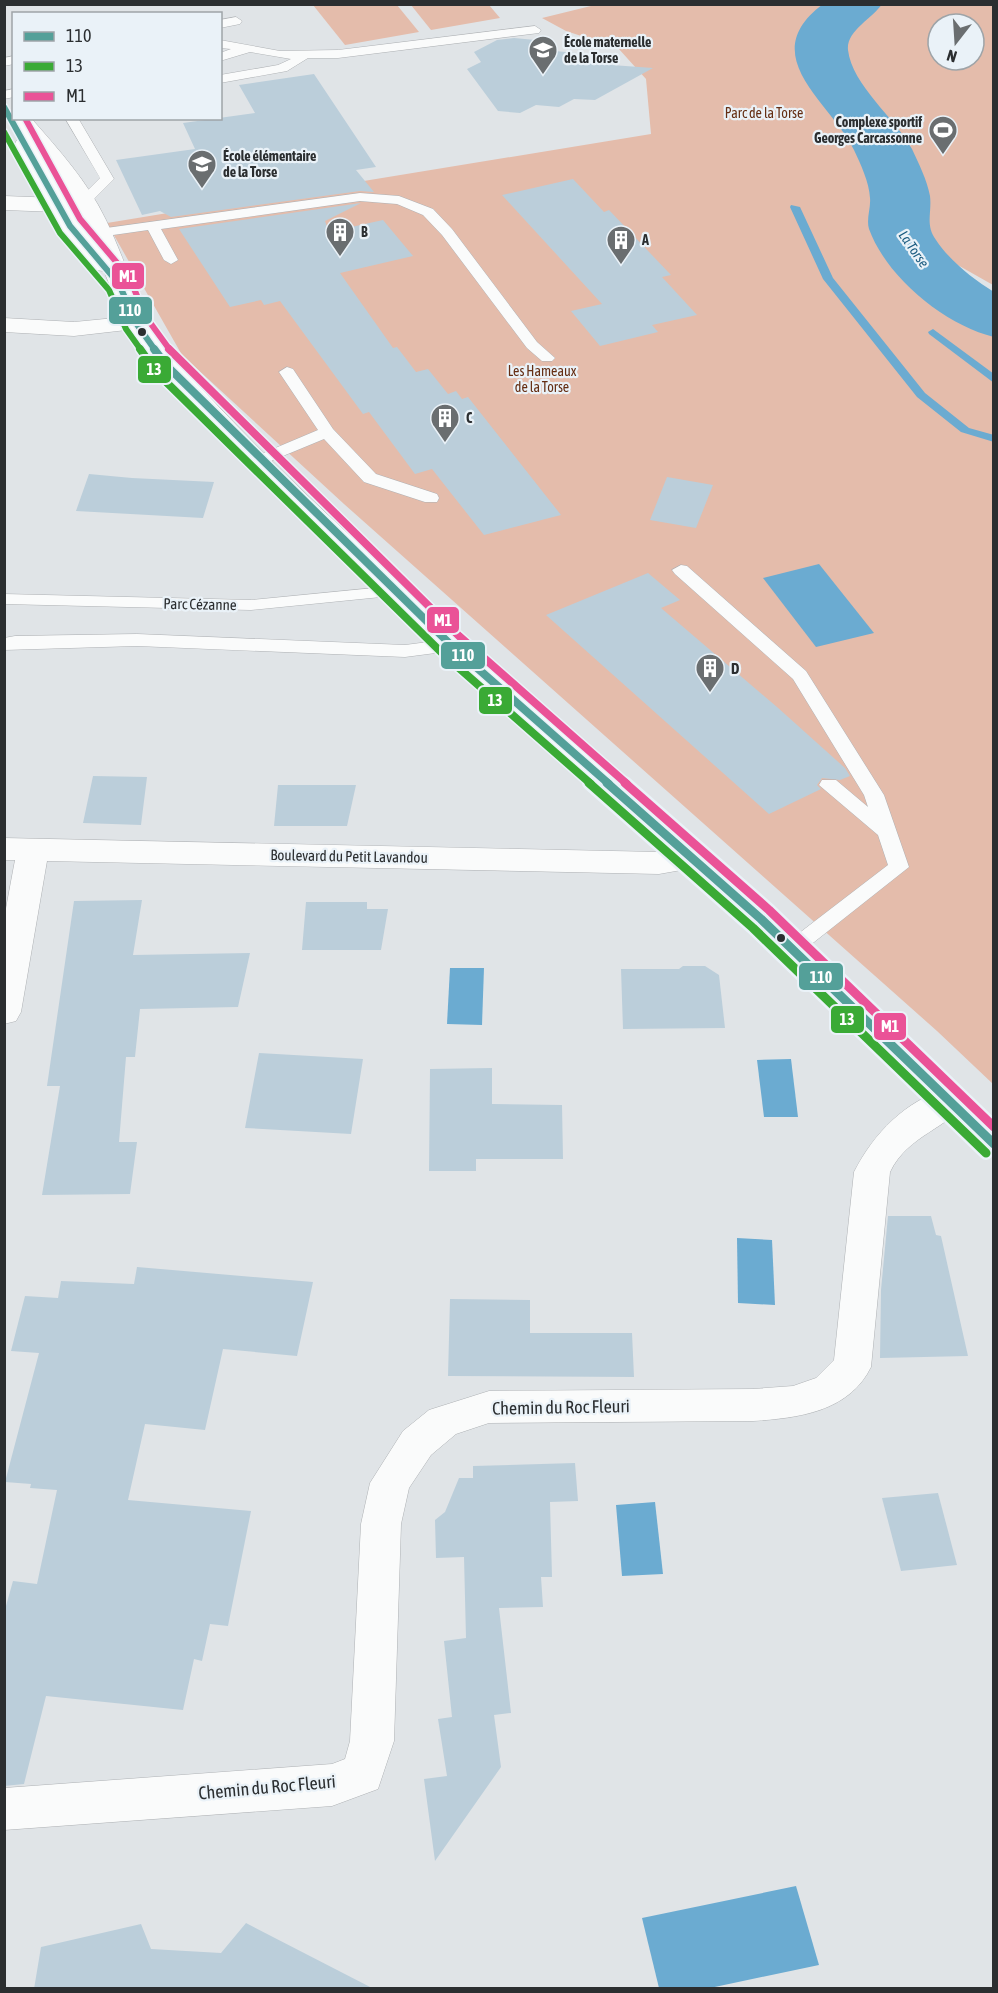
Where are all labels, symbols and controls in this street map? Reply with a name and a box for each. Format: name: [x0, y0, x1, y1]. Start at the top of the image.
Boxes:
legend: [12, 12, 222, 120]
north arrow: [926, 12, 986, 72]
text: 110: [66, 25, 91, 46]
school or university icon: École maternelle de la Torse: [527, 34, 559, 76]
place label: École maternelle de la Torse: [564, 34, 651, 66]
text: N: [944, 46, 959, 66]
text: 13: [66, 55, 83, 76]
text: M1: [66, 85, 87, 106]
park label: Parc de la Torse: [725, 105, 803, 121]
place label: Complexe sportif Georges Carcassonne: [814, 114, 922, 146]
sports icon: Complexe sportif Georges Carcassonne: [927, 114, 959, 156]
school or university icon: École élémentaire de la Torse: [186, 148, 218, 190]
place label: École élémentaire de la Torse: [223, 148, 316, 180]
building icon: B: [324, 216, 356, 258]
place label: B: [361, 224, 368, 240]
building icon: A: [605, 224, 637, 266]
water label: La Torse: [896, 228, 932, 270]
place label: A: [641, 232, 649, 248]
line badge: M1: [111, 262, 145, 290]
text: M1: [119, 267, 138, 285]
line badge: 110: [108, 296, 153, 325]
text: 110: [119, 301, 142, 319]
unlabelled marker: [136, 326, 148, 338]
line badge: 13: [137, 355, 172, 384]
text: 13: [146, 360, 162, 378]
park label: Les Hameaux de la Torse: [508, 363, 577, 395]
building icon: C: [429, 402, 461, 444]
place label: C: [466, 410, 473, 426]
street label: Parc Cézanne: [163, 595, 237, 613]
line badge: M1: [426, 606, 460, 634]
text: M1: [434, 611, 453, 629]
line badge: 110: [440, 641, 486, 670]
text: 110: [452, 646, 475, 664]
building icon: D: [694, 652, 726, 694]
place label: D: [731, 660, 739, 677]
line badge: 13: [478, 686, 513, 715]
text: 13: [487, 691, 503, 709]
street label: Boulevard du Petit Lavandou: [270, 846, 428, 866]
unlabelled marker: [775, 932, 787, 944]
line badge: 110: [798, 962, 844, 991]
text: 110: [810, 968, 833, 986]
line badge: 13: [830, 1005, 865, 1034]
text: 13: [839, 1010, 855, 1028]
line badge: M1: [873, 1012, 907, 1041]
text: M1: [881, 1017, 900, 1035]
street label: Chemin du Roc Fleuri: [492, 1395, 630, 1419]
street label: Chemin du Roc Fleuri: [197, 1771, 337, 1803]

